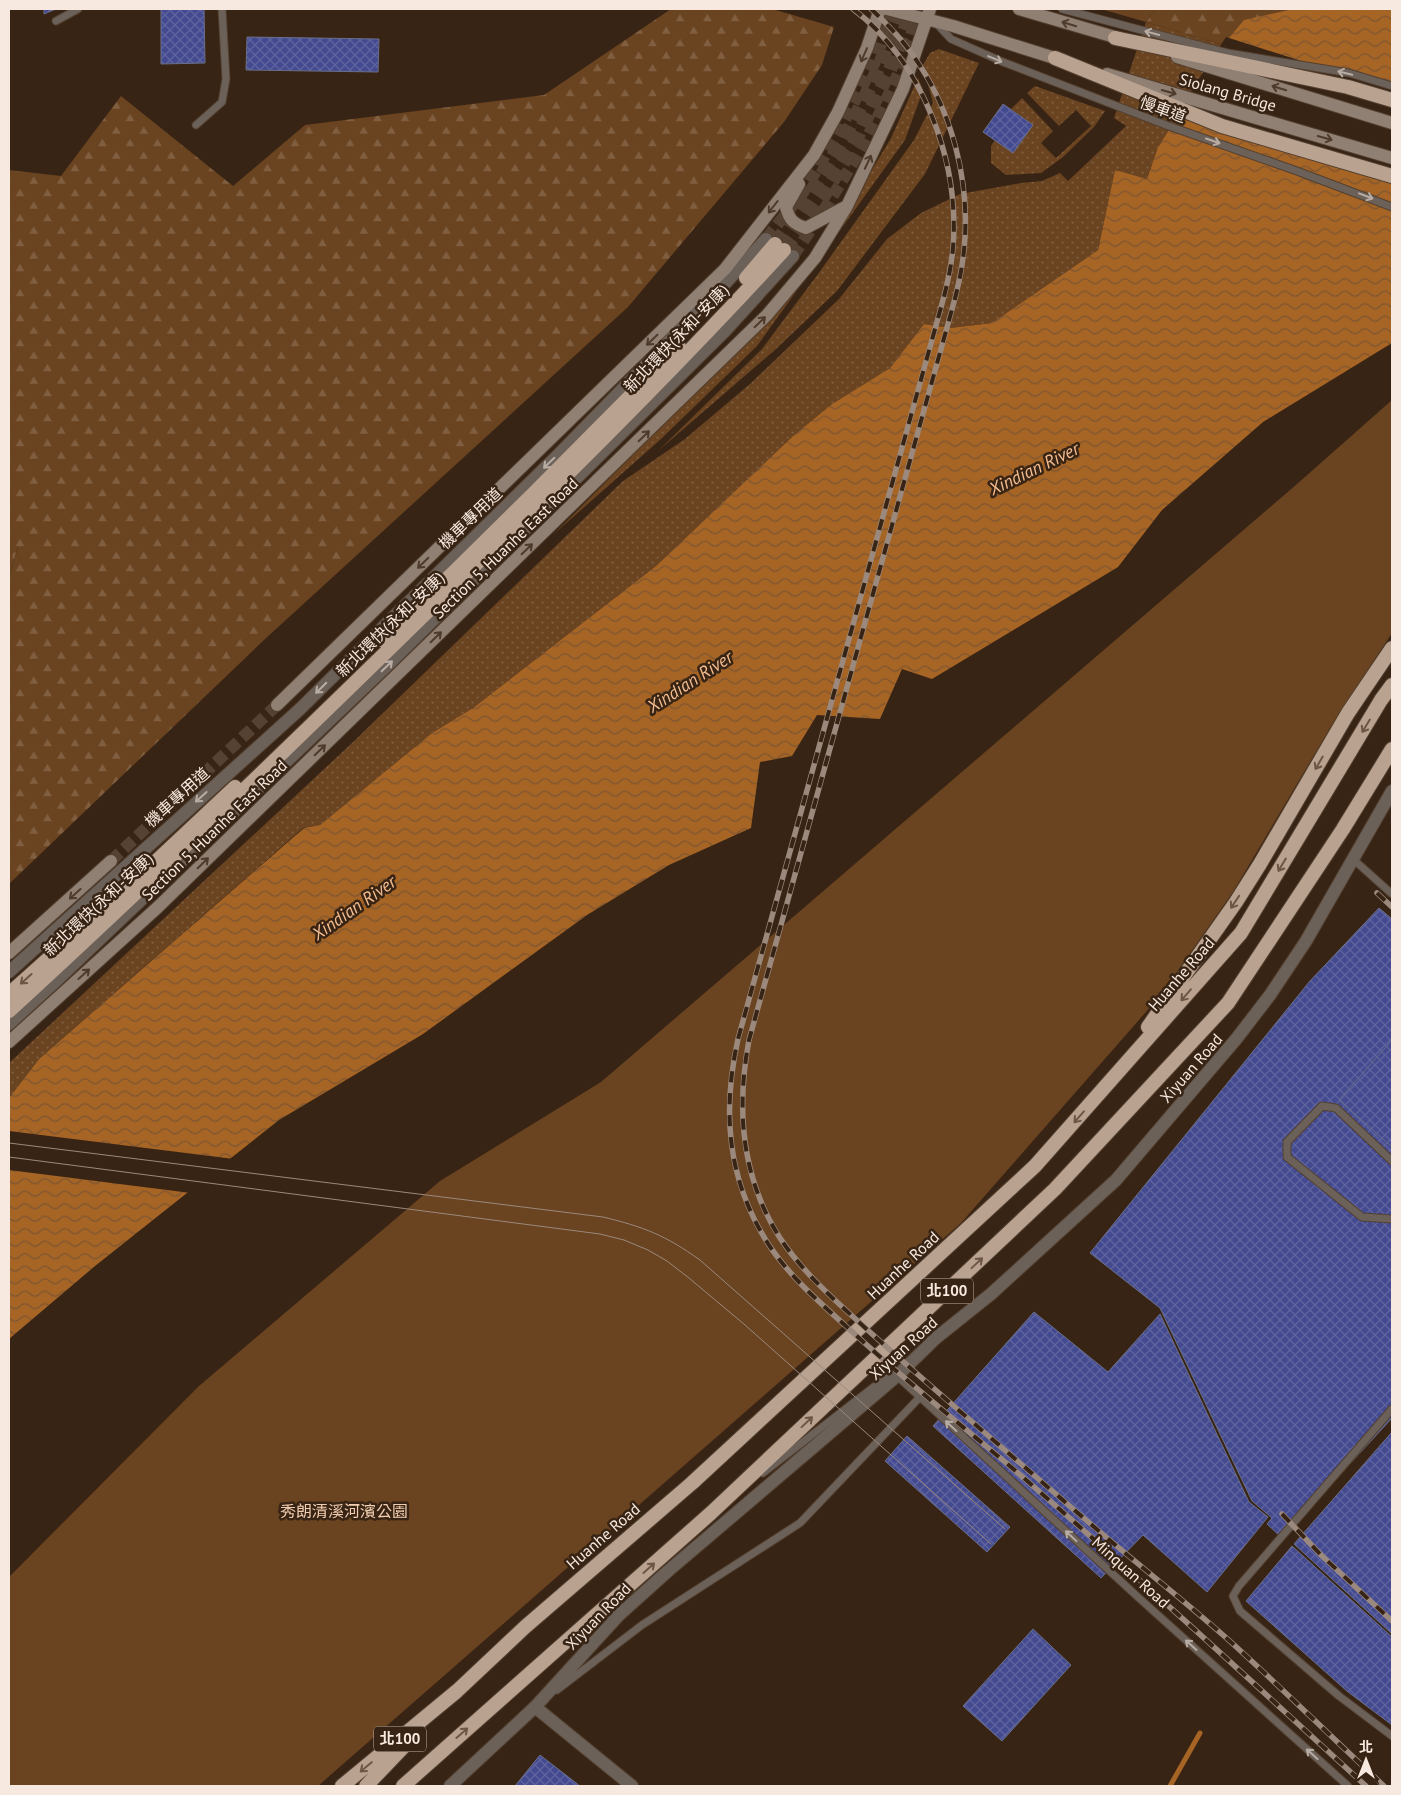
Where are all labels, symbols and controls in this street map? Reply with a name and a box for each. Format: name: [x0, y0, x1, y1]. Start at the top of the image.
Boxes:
one-way arrow: [1061, 18, 1077, 28]
one-way arrow: [1145, 27, 1161, 37]
one-way arrow: [859, 47, 868, 62]
one-way arrow: [987, 54, 1002, 64]
one-way arrow: [1338, 68, 1354, 77]
street label: Siolang Bridge: [1177, 69, 1279, 115]
one-way arrow: [1271, 82, 1287, 92]
one-way arrow: [1161, 87, 1177, 97]
street label: 慢車道: [1137, 91, 1189, 127]
one-way arrow: [1317, 133, 1333, 143]
one-way arrow: [1204, 137, 1220, 146]
one-way arrow: [864, 155, 873, 170]
one-way arrow: [1358, 193, 1373, 202]
one-way arrow: [768, 200, 779, 213]
street label: 新北環快(永和-安康): [619, 280, 733, 396]
one-way arrow: [754, 316, 766, 328]
one-way arrow: [646, 334, 659, 346]
one-way arrow: [638, 430, 650, 442]
water label: Xindian River: [984, 436, 1084, 501]
one-way arrow: [543, 457, 556, 469]
street label: Section 5, Huanhe East Road: [428, 473, 582, 623]
street label: 機車專用道: [434, 483, 506, 553]
one-way arrow: [521, 543, 534, 555]
one-way arrow: [417, 557, 429, 569]
street label: 新北環快(永和-安康): [332, 567, 448, 681]
one-way arrow: [430, 631, 442, 643]
water label: Xindian River: [642, 645, 738, 718]
one-way arrow: [381, 660, 394, 672]
one-way arrow: [316, 681, 328, 693]
one-way arrow: [1360, 718, 1370, 732]
one-way arrow: [313, 744, 326, 756]
street label: Section 5, Huanhe East Road: [137, 755, 291, 905]
one-way arrow: [1314, 755, 1324, 769]
street label: 機車專用道: [141, 763, 213, 831]
one-way arrow: [195, 791, 208, 803]
street label: 新北環快(永和-安康): [39, 848, 157, 960]
one-way arrow: [197, 857, 209, 869]
one-way arrow: [1276, 857, 1286, 871]
water label: Xindian River: [306, 870, 401, 946]
one-way arrow: [68, 888, 81, 900]
one-way arrow: [1230, 895, 1240, 909]
street label: Huanhe Road: [1144, 933, 1218, 1015]
one-way arrow: [77, 968, 90, 980]
one-way arrow: [20, 973, 33, 985]
one-way arrow: [1180, 989, 1192, 1002]
street label: Xiyuan Road: [1156, 1029, 1226, 1107]
one-way arrow: [1073, 1111, 1084, 1124]
street label: Huanhe Road: [863, 1227, 943, 1303]
one-way arrow: [970, 1257, 983, 1269]
road number: 北100: [921, 1278, 973, 1304]
street label: Xiyuan Road: [865, 1312, 941, 1384]
one-way arrow: [801, 1416, 814, 1428]
one-way arrow: [945, 1420, 958, 1432]
street label: Huanhe Road: [562, 1499, 644, 1573]
park label: 秀朗清溪河濱公園: [280, 1501, 408, 1521]
one-way arrow: [1064, 1530, 1077, 1541]
street label: Minquan Road: [1088, 1532, 1174, 1612]
one-way arrow: [643, 1562, 656, 1574]
street label: Xiyuan Road: [561, 1578, 635, 1654]
one-way arrow: [1185, 1639, 1198, 1651]
road number: 北100: [374, 1726, 426, 1752]
one-way arrow: [455, 1728, 468, 1739]
north arrow: [1341, 1735, 1391, 1785]
text: 北: [1359, 1738, 1373, 1756]
one-way arrow: [1305, 1748, 1318, 1760]
one-way arrow: [359, 1761, 372, 1772]

